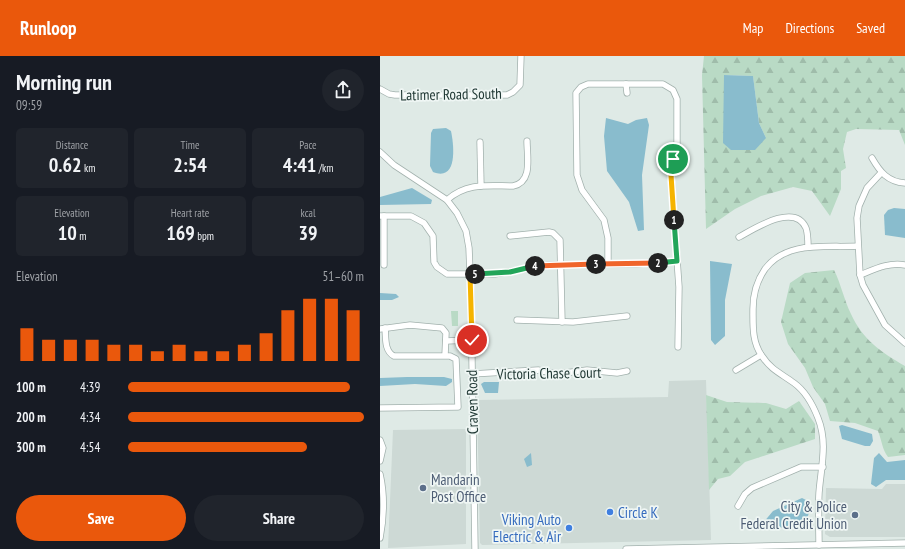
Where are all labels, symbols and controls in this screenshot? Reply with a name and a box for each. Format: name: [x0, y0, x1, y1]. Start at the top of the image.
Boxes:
text: Runloop: [20, 16, 77, 40]
text: Map: [743, 19, 763, 37]
text: Directions: [785, 19, 834, 37]
text: Saved: [856, 19, 885, 37]
text: Morning run: [16, 68, 112, 96]
button: share: [322, 69, 364, 111]
street label: Latimer Road South: [400, 84, 502, 104]
text: 09:59: [16, 97, 42, 114]
text: Distance: [56, 138, 88, 152]
text: Time: [180, 138, 200, 152]
text: Pace: [299, 138, 317, 152]
pin: [656, 142, 690, 176]
icon: arrive: [662, 148, 684, 170]
text: 0.62: [49, 152, 82, 178]
text: 2:54: [173, 152, 207, 178]
text: 4:41: [283, 152, 316, 178]
text: km: [82, 161, 95, 175]
text: /km: [316, 161, 333, 175]
text: Elevation: [54, 206, 90, 220]
text: Heart rate: [171, 206, 209, 220]
text: kcal: [300, 206, 316, 220]
pin: 1: [664, 210, 684, 230]
text: 1: [671, 213, 677, 227]
text: 10: [58, 220, 77, 246]
text: 169: [166, 220, 195, 246]
text: 39: [298, 220, 318, 246]
text: m: [77, 229, 86, 243]
text: bpm: [195, 229, 214, 243]
pin: 2: [648, 253, 668, 273]
pin: 3: [586, 254, 606, 274]
pin: 4: [525, 256, 545, 276]
text: 2: [655, 256, 661, 270]
text: 3: [593, 257, 599, 271]
text: 4: [532, 259, 538, 273]
pin: 5: [465, 264, 485, 284]
text: 5: [472, 267, 478, 281]
text: Elevation: [16, 268, 58, 285]
text: 51–60 m: [322, 268, 364, 285]
pin: [455, 323, 489, 357]
icon: check: [461, 329, 483, 351]
street label: Victoria Chase Court: [496, 363, 601, 383]
street label: Craven Road: [462, 370, 482, 434]
text: 100 m: [16, 379, 46, 396]
text: 4:39: [80, 379, 100, 396]
text: 200 m: [16, 409, 46, 426]
text: 4:34: [80, 409, 100, 426]
text: 300 m: [16, 439, 46, 456]
text: 4:54: [80, 439, 100, 456]
place label: Mandarin Post Office: [431, 470, 486, 506]
marker: Mandarin Post Office: [418, 483, 428, 493]
button: Save: [16, 495, 186, 541]
button: Share: [194, 495, 364, 541]
place label: City & Police Federal Credit Union: [740, 497, 847, 533]
place label: Circle K: [618, 503, 658, 522]
marker: Circle K: [605, 507, 615, 517]
place label: Viking Auto Electric & Air: [493, 510, 562, 546]
marker: City & Police Federal Credit Union: [850, 510, 860, 520]
marker: Viking Auto Electric & Air: [564, 523, 574, 533]

